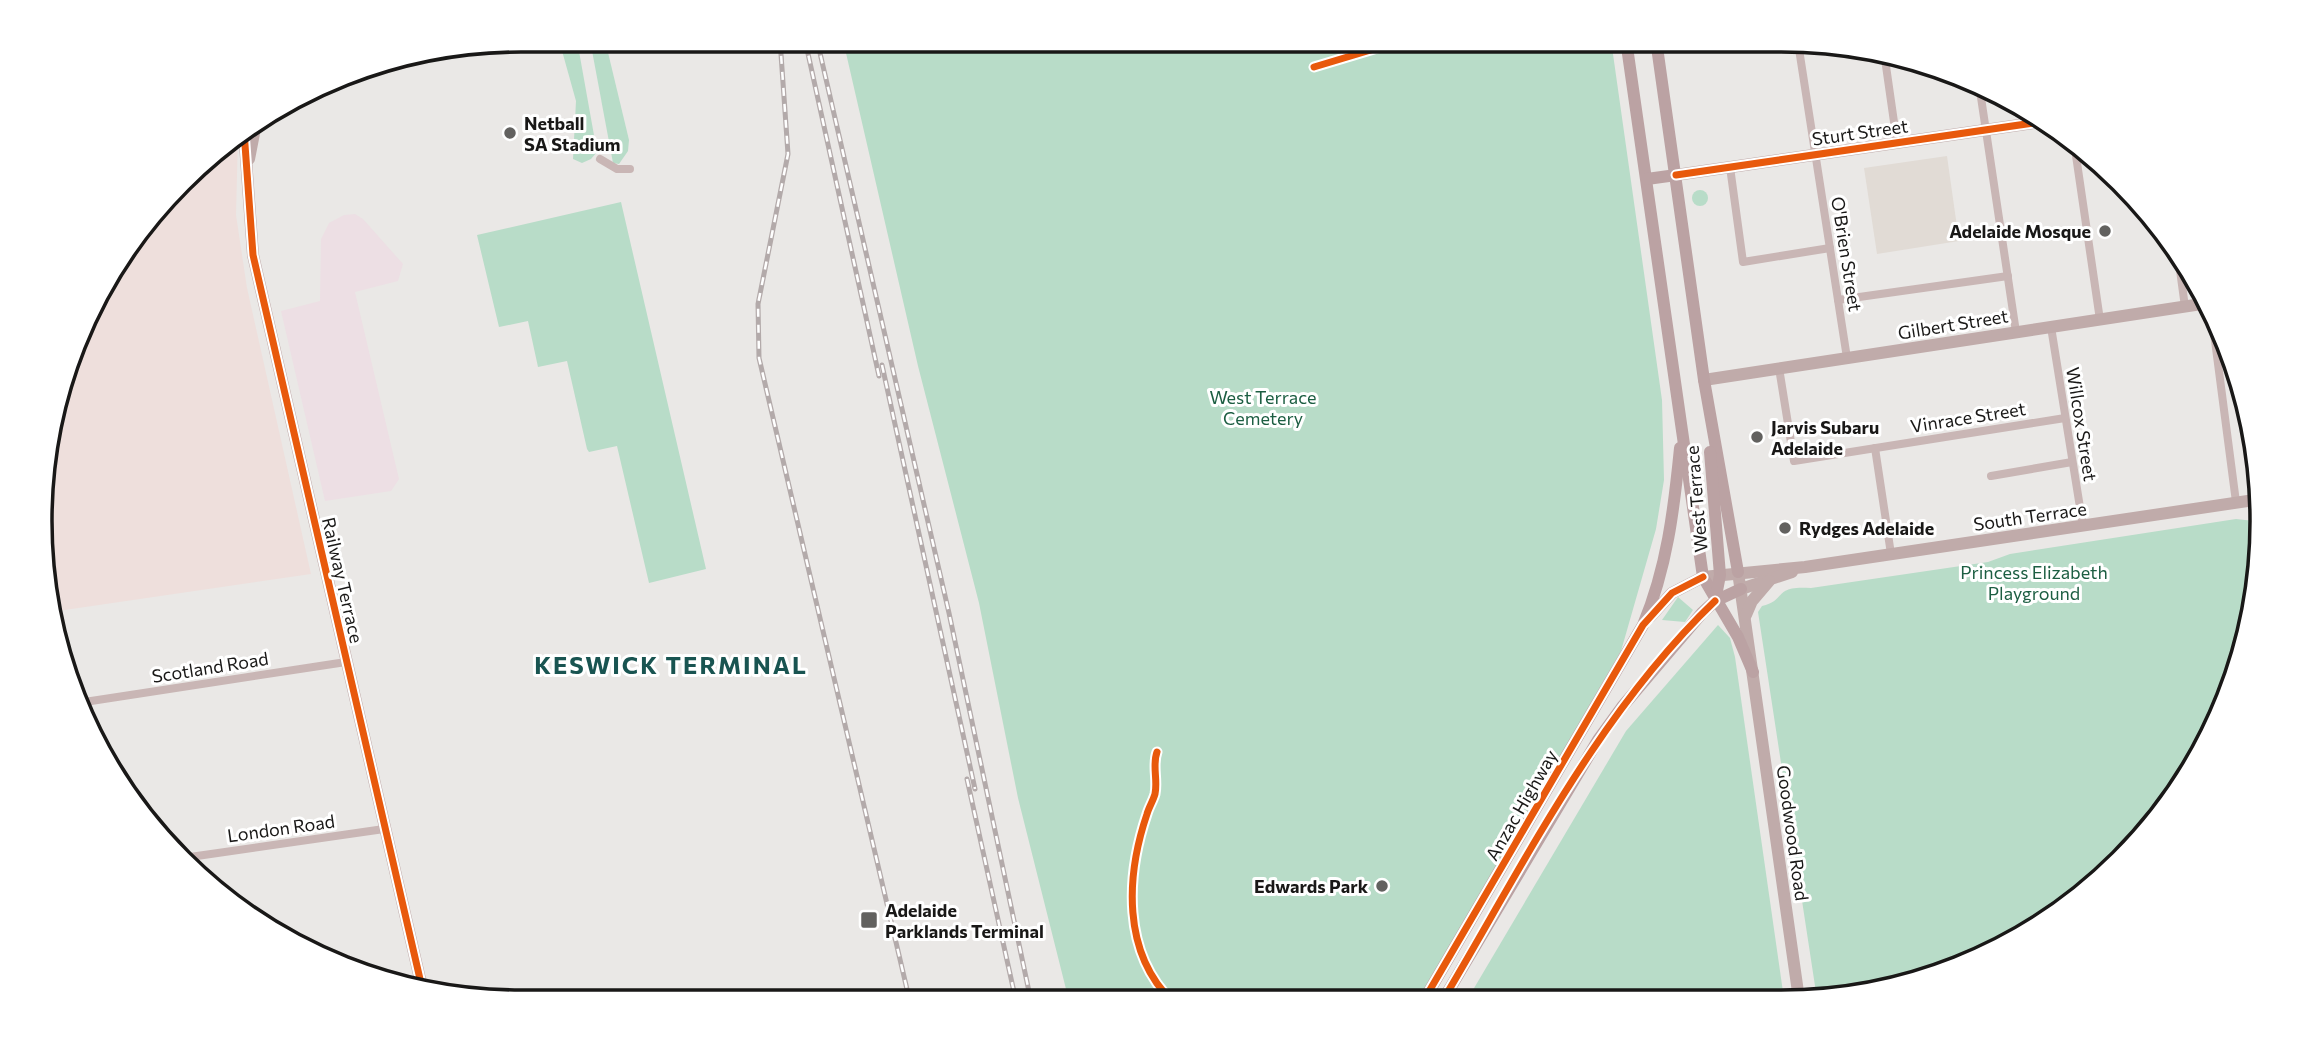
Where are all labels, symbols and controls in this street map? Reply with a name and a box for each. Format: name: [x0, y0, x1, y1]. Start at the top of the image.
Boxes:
place label: Netball SA Stadium: [524, 112, 620, 155]
street label: Sturt Street: [1811, 114, 1909, 150]
marker: Netball SA Stadium: [502, 125, 518, 141]
street label: O'Brien Street: [1827, 195, 1867, 313]
place label: Adelaide Mosque: [1949, 220, 2091, 242]
marker: Adelaide Mosque: [2097, 223, 2113, 239]
street label: Gilbert Street: [1896, 304, 2010, 344]
street label: Willcox Street: [2062, 365, 2102, 483]
park label: West Terrace Cemetery: [1209, 386, 1317, 429]
street label: Vinrace Street: [1909, 397, 2027, 437]
place label: Jarvis Subaru Adelaide: [1771, 416, 1879, 459]
marker: Jarvis Subaru Adelaide: [1749, 429, 1765, 445]
street label: West Terrace: [1680, 445, 1712, 553]
street label: South Terrace: [1972, 497, 2088, 535]
street label: Railway Terrace: [318, 515, 368, 645]
place label: Rydges Adelaide: [1799, 517, 1934, 539]
marker: Rydges Adelaide: [1777, 520, 1793, 536]
park label: Princess Elizabeth Playground: [1960, 561, 2108, 604]
street label: Scotland Road: [150, 647, 270, 687]
district label: KESWICK TERMINAL: [534, 650, 808, 679]
street label: Anzac Highway: [1480, 746, 1562, 864]
street label: Goodwood Road: [1773, 764, 1813, 902]
street label: London Road: [226, 810, 336, 846]
place label: Edwards Park: [1254, 875, 1369, 897]
marker: Edwards Park: [1374, 878, 1390, 894]
place label: Adelaide Parklands Terminal: [885, 899, 1044, 942]
marker: Adelaide Parklands Terminal: [859, 910, 879, 930]

